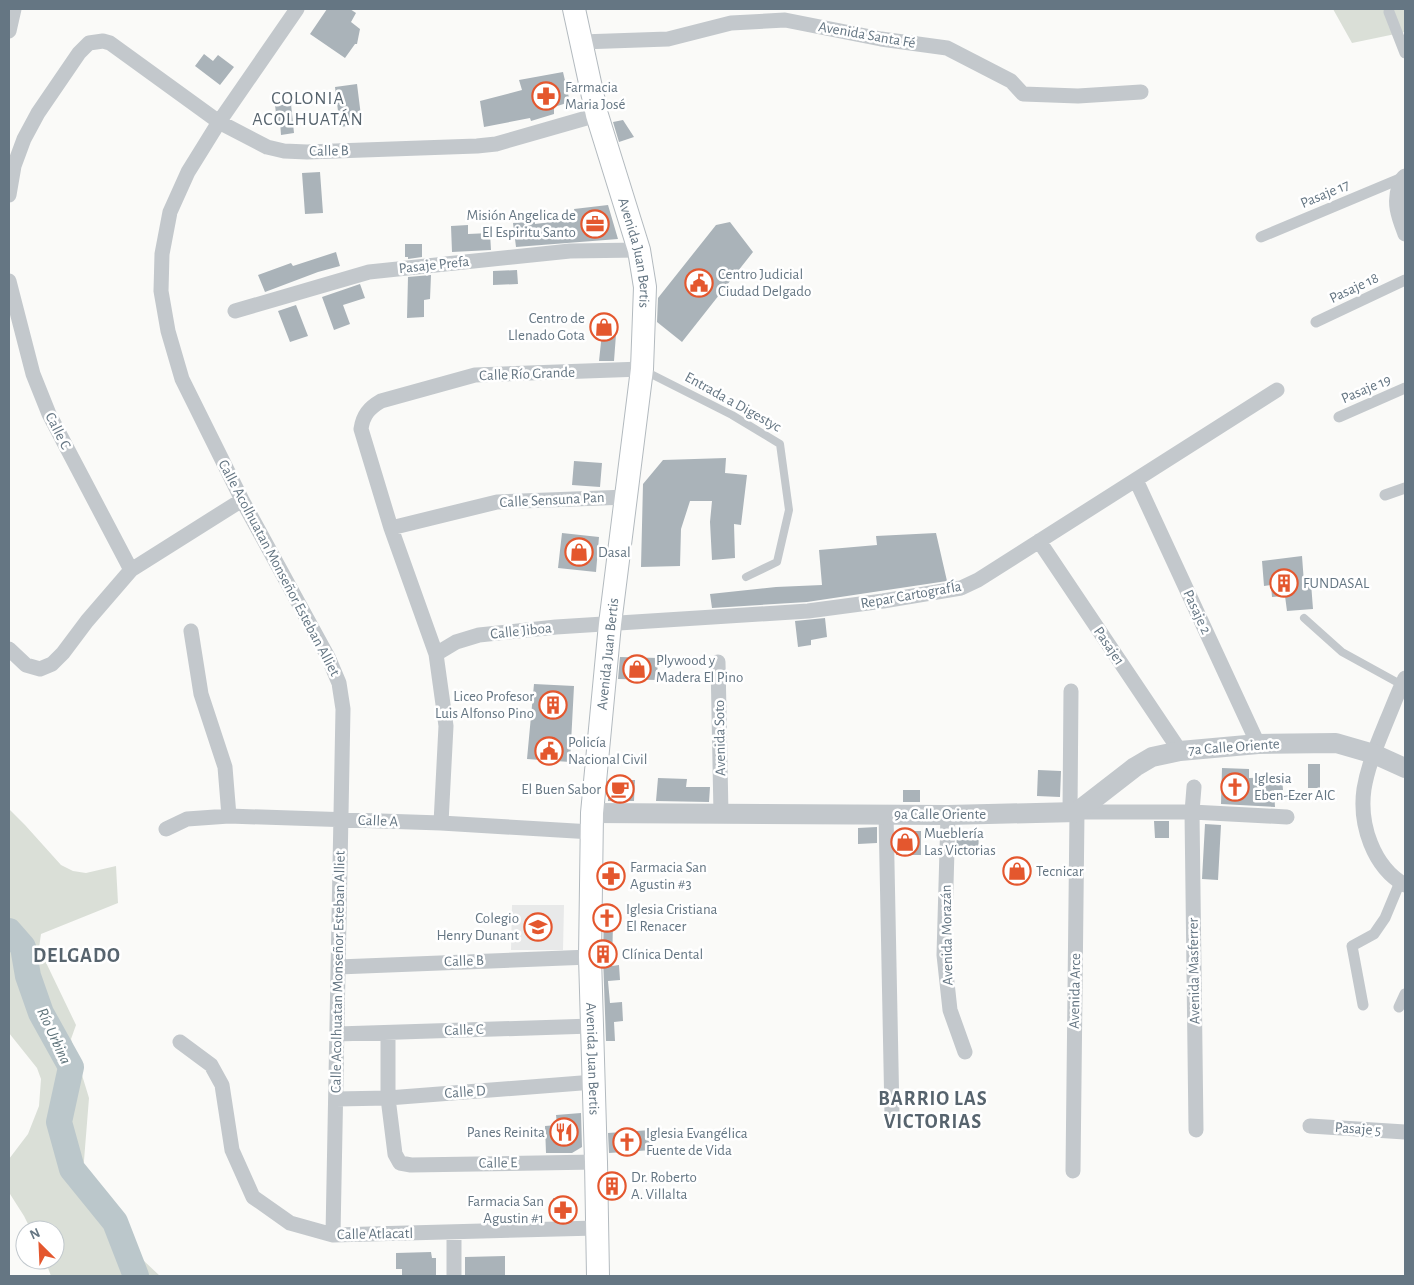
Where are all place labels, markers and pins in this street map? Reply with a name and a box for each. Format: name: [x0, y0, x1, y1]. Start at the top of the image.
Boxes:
place label: Farmacia Maria José: [565, 80, 626, 112]
pharmacy icon: Farmacia Maria José: [531, 81, 561, 111]
place label: Misión Angelica de El Espiritu Santo: [466, 208, 576, 240]
office icon: Misión Angelica de El Espiritu Santo: [580, 209, 610, 239]
place label: Centro Judicial Ciudad Delgado: [718, 267, 811, 299]
public building icon: Centro Judicial Ciudad Delgado: [684, 268, 714, 298]
place label: Centro de Llenado Gota: [508, 311, 585, 343]
shop icon: Centro de Llenado Gota: [589, 312, 619, 342]
shop icon: Dasal: [564, 537, 594, 567]
place label: Dasal: [598, 545, 631, 560]
building icon: FUNDASAL: [1269, 568, 1299, 598]
place label: FUNDASAL: [1303, 576, 1370, 591]
place label: Plywood y Madera El Pino: [656, 653, 743, 685]
shop icon: Plywood y Madera El Pino: [622, 654, 652, 684]
place label: Liceo Profesor Luis Alfonso Pino: [435, 689, 534, 721]
building icon: Liceo Profesor Luis Alfonso Pino: [538, 690, 568, 720]
place label: Policía Nacional Civil: [568, 735, 647, 767]
public building icon: Policía Nacional Civil: [534, 736, 564, 766]
place label: Iglesia Eben-Ezer AIC: [1254, 771, 1335, 803]
church icon: Iglesia Eben-Ezer AIC: [1220, 772, 1250, 802]
cafe icon: El Buen Sabor: [605, 774, 635, 804]
place label: El Buen Sabor: [521, 782, 601, 797]
place label: Mueblería Las Victorias: [924, 826, 996, 858]
shop icon: Mueblería Las Victorias: [890, 827, 920, 857]
shop icon: Tecnicar: [1002, 856, 1032, 886]
place label: Farmacia San Agustin #3: [630, 860, 707, 892]
pharmacy icon: Farmacia San Agustin #3: [596, 861, 626, 891]
place label: Tecnicar: [1036, 864, 1084, 879]
place label: Iglesia Cristiana El Renacer: [626, 902, 718, 934]
church icon: Iglesia Cristiana El Renacer: [592, 903, 622, 933]
place label: Colegio Henry Dunant: [436, 911, 519, 943]
school or university icon: Colegio Henry Dunant: [523, 912, 553, 942]
building icon: Clínica Dental: [588, 939, 618, 969]
place label: Clínica Dental: [622, 947, 703, 962]
restaurant icon: Panes Reinita: [549, 1117, 579, 1147]
place label: Panes Reinita: [467, 1125, 545, 1140]
place label: Iglesia Evangélica Fuente de Vida: [646, 1126, 748, 1158]
church icon: Iglesia Evangélica Fuente de Vida: [612, 1127, 642, 1157]
place label: Dr. Roberto A. Villalta: [631, 1170, 697, 1202]
building icon: Dr. Roberto A. Villalta: [597, 1171, 627, 1201]
place label: Farmacia San Agustin #1: [467, 1194, 544, 1226]
pharmacy icon: Farmacia San Agustin #1: [548, 1195, 578, 1225]

